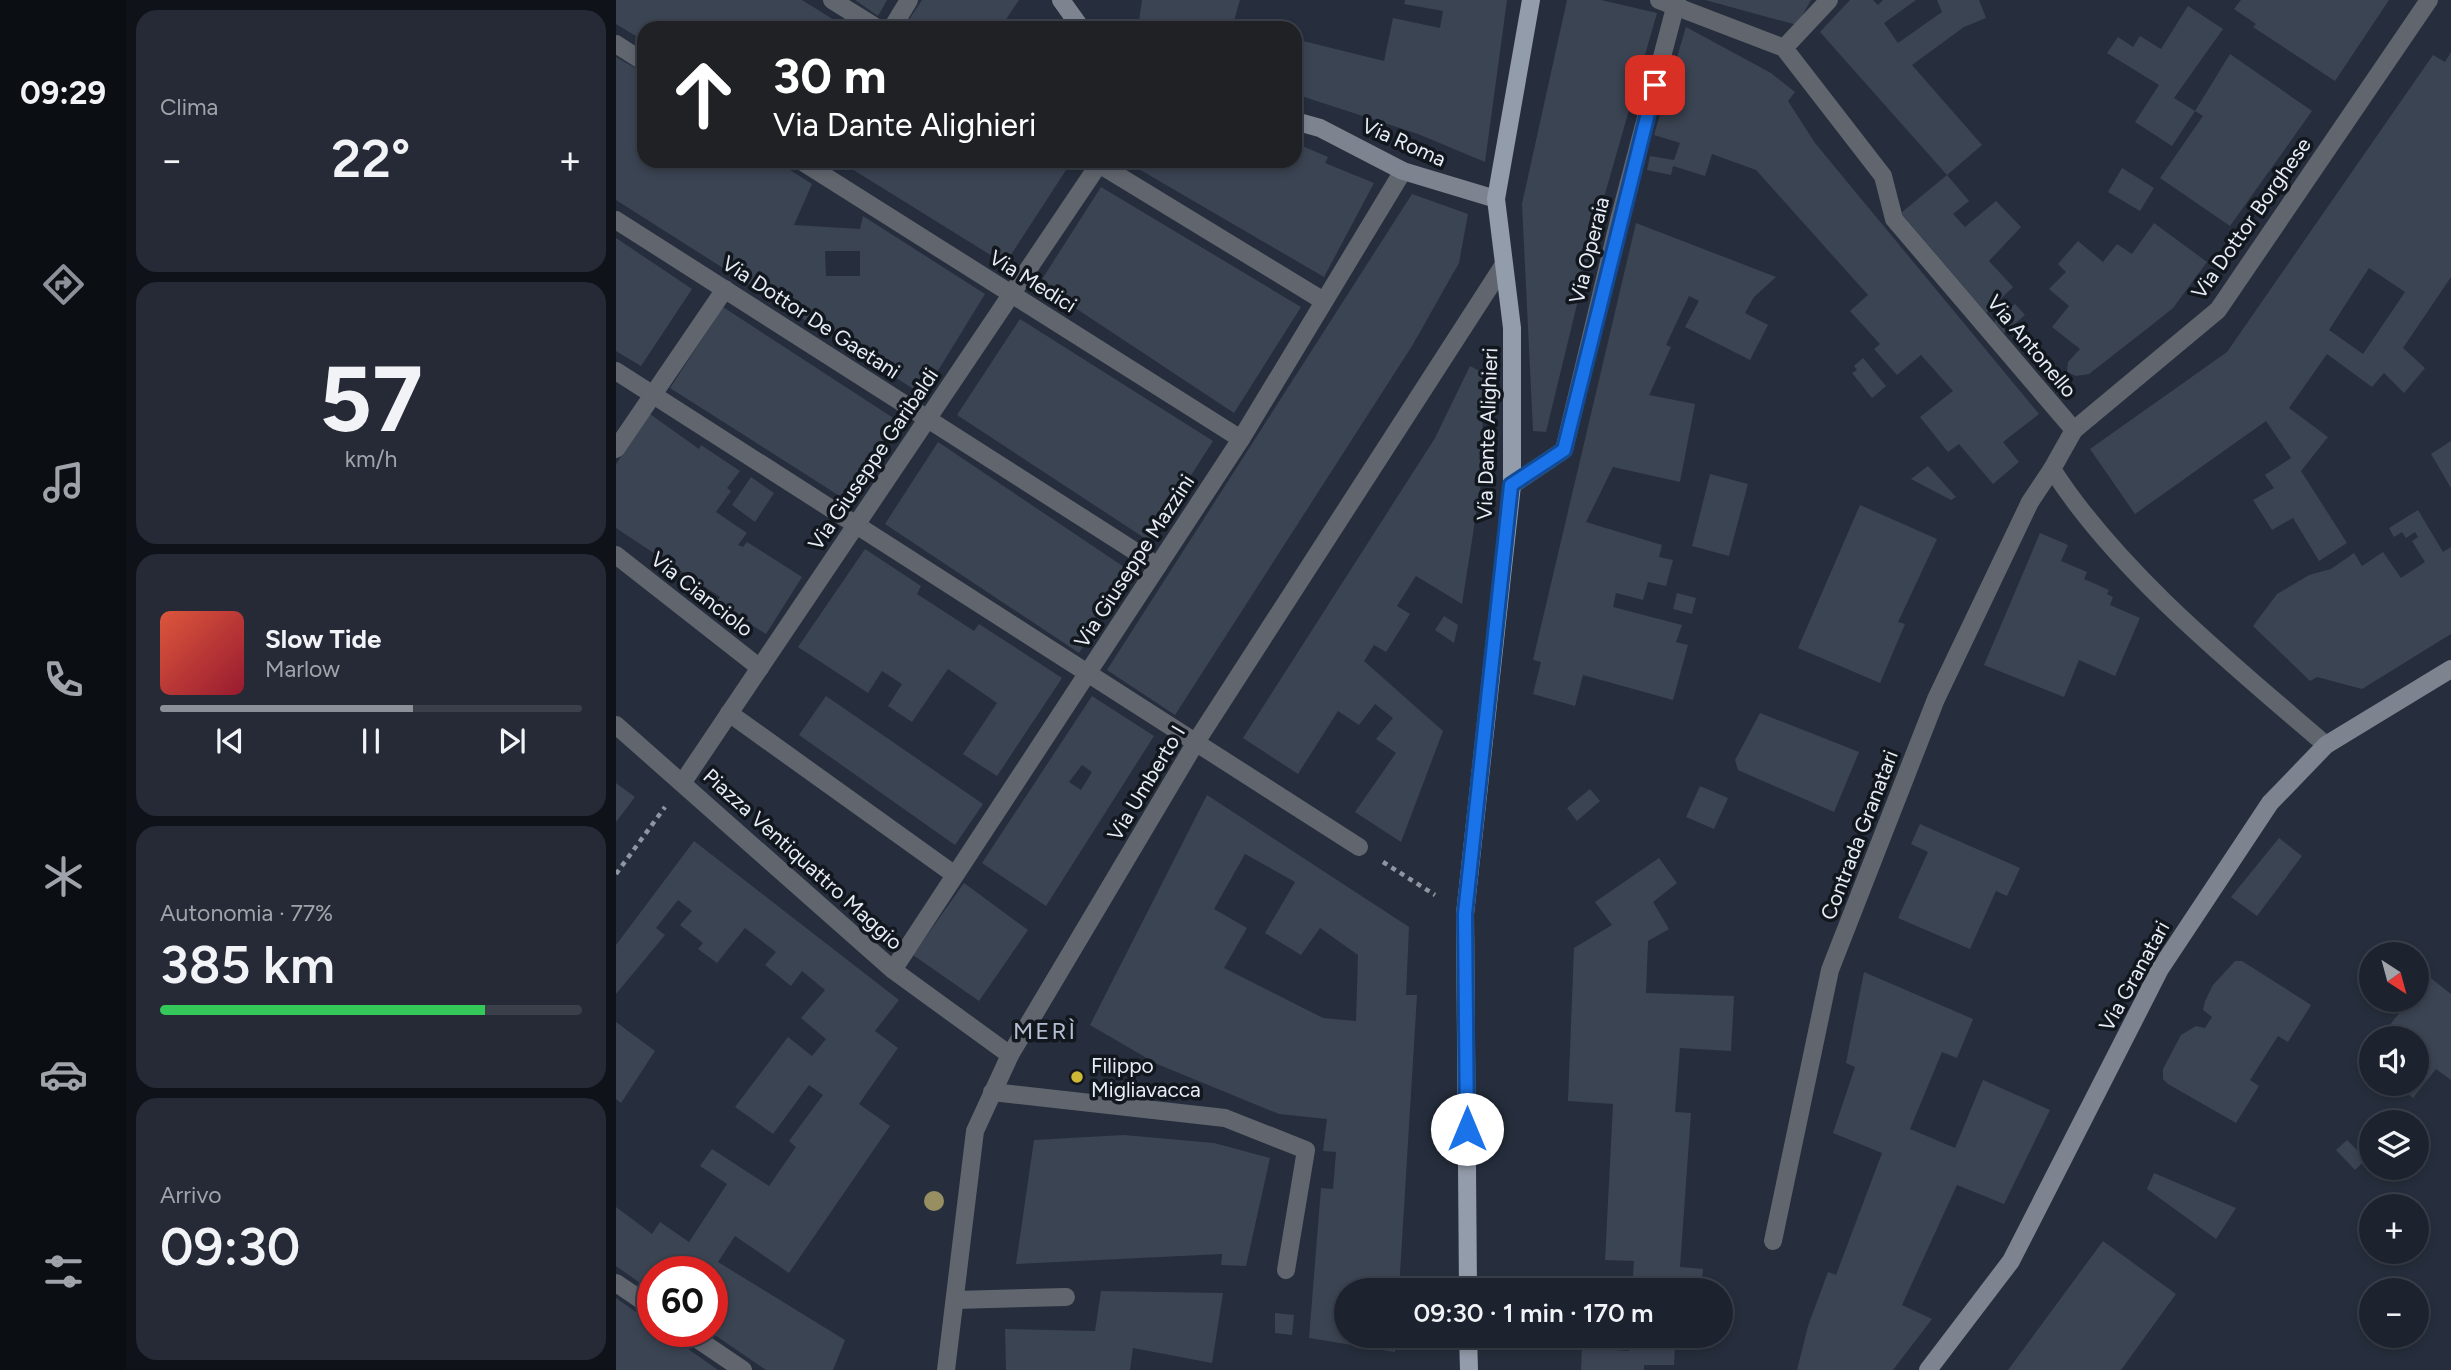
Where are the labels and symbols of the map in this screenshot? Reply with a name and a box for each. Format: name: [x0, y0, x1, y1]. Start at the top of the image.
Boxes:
pin: [1625, 55, 1685, 115]
street label: Via Roma: [1358, 112, 1450, 172]
street label: Via Dottor Borghese: [2186, 133, 2316, 303]
street label: Via Operaia: [1564, 194, 1614, 306]
street label: Via Medici: [985, 244, 1081, 318]
street label: Via Dottor De Gaetani: [718, 250, 904, 384]
street label: Via Antonello: [1982, 290, 2082, 402]
street label: Via Dante Alighieri: [1471, 347, 1503, 521]
street label: Via Giuseppe Garibaldi: [803, 363, 943, 555]
street label: Via Giuseppe Mazzini: [1069, 470, 1199, 652]
street label: Via Cianciolo: [646, 546, 758, 642]
street label: Via Umberto I: [1102, 721, 1190, 845]
street label: Contrada Granatari: [1815, 747, 1903, 923]
street label: Piazza Ventiquattro Maggio: [698, 763, 908, 955]
street label: Via Granatari: [2093, 917, 2175, 1035]
north arrow: [2359, 942, 2429, 1012]
district label: MERÌ: [1013, 1016, 1077, 1045]
place label: Filippo Migliavacca: [1091, 1053, 1201, 1102]
marker: Filippo Migliavacca: [1069, 1069, 1085, 1085]
position arrow: [1430, 1092, 1504, 1166]
speed limit sign: 60: [637, 1256, 728, 1347]

